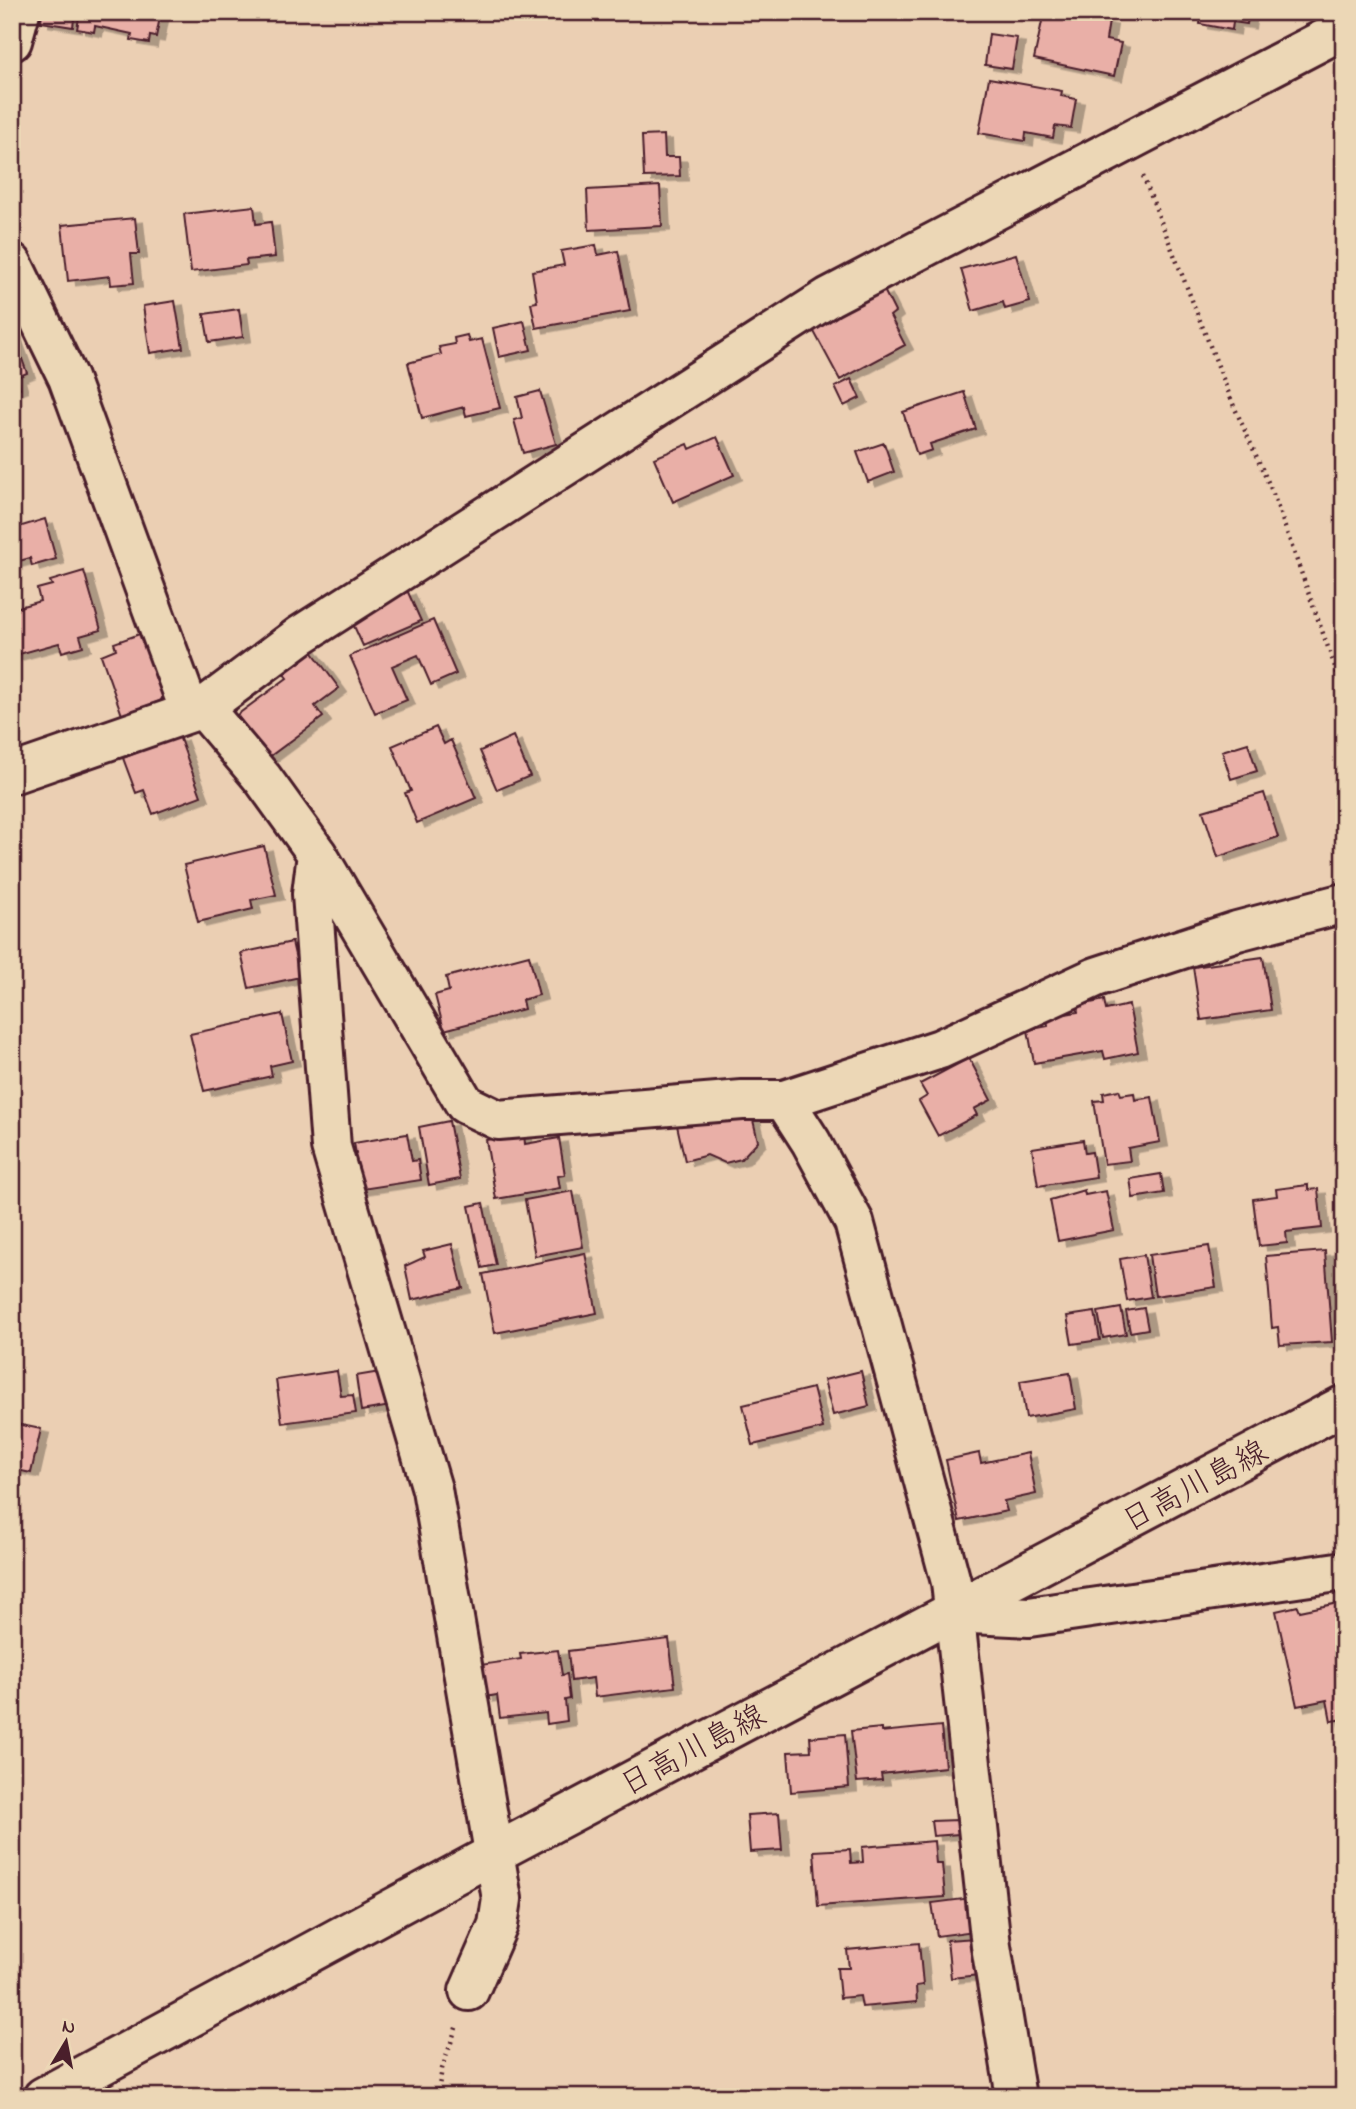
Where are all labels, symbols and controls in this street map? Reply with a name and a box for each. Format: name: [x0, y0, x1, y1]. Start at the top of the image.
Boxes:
street label: 日高川島線: [1114, 1430, 1277, 1546]
street label: 日高川島線: [612, 1694, 775, 1810]
north arrow: [32, 2008, 102, 2078]
text: N: [60, 2013, 77, 2042]

